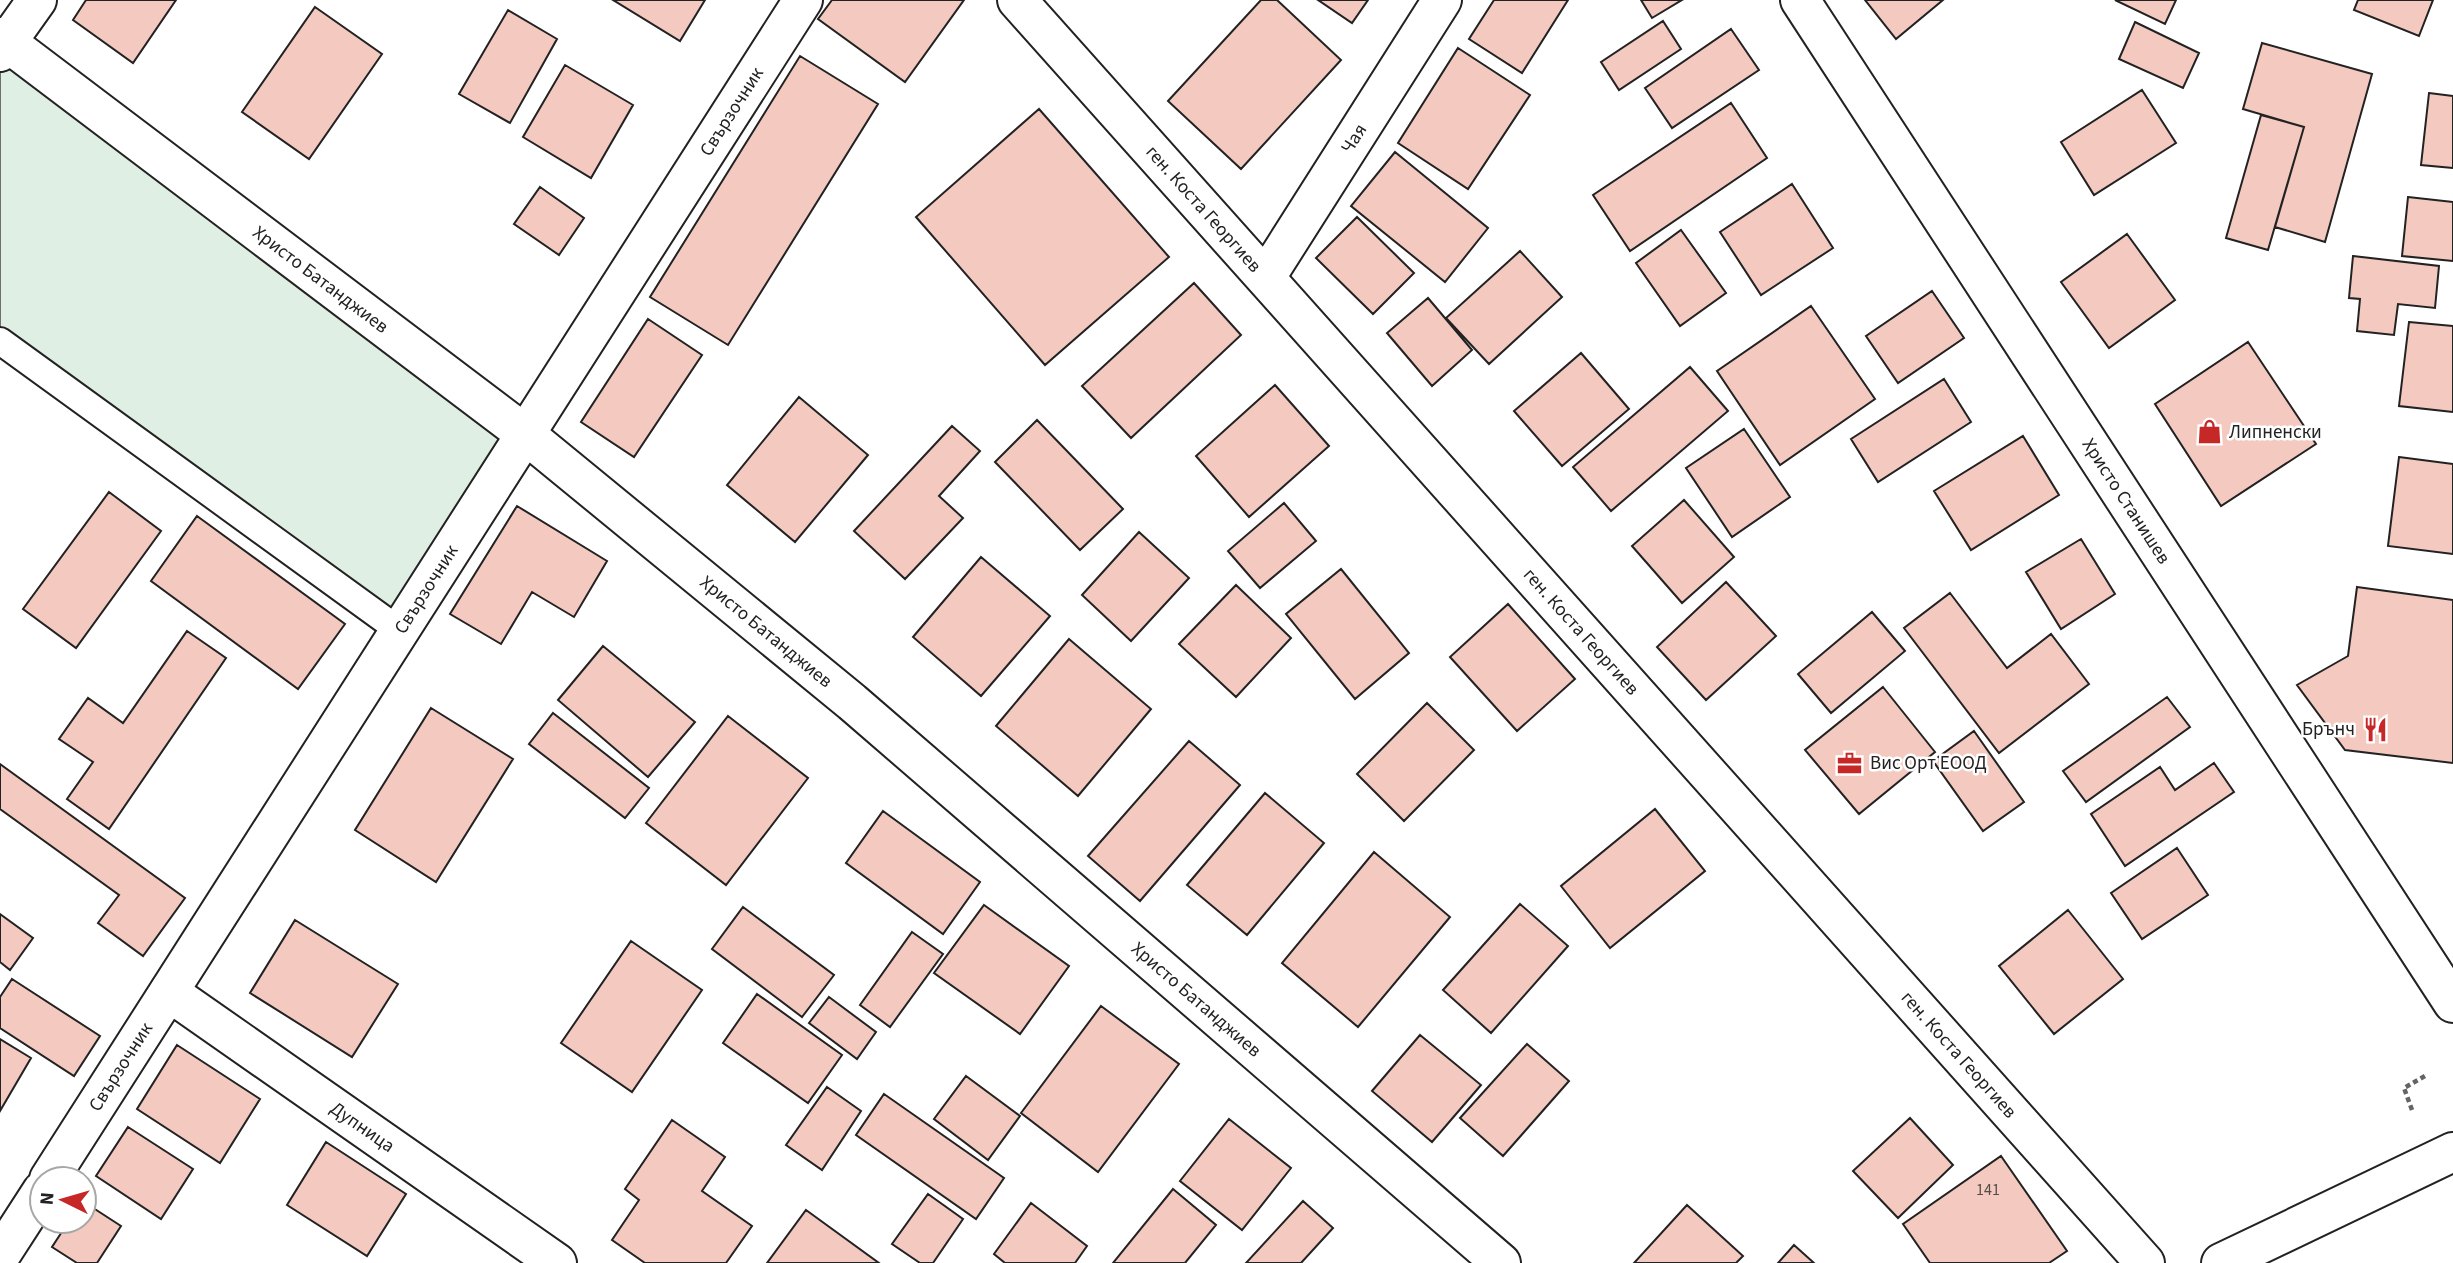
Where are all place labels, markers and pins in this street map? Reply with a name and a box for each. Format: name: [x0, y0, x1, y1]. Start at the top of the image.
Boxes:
shop icon: Липненски: [2195, 418, 2223, 446]
place label: Липненски: [2229, 419, 2322, 446]
restaurant icon: Брънч: [2361, 715, 2389, 743]
place label: Брънч: [2302, 716, 2355, 743]
office icon: Вис Орт ЕООД: [1836, 749, 1864, 777]
place label: Вис Орт ЕООД: [1870, 750, 1987, 777]

